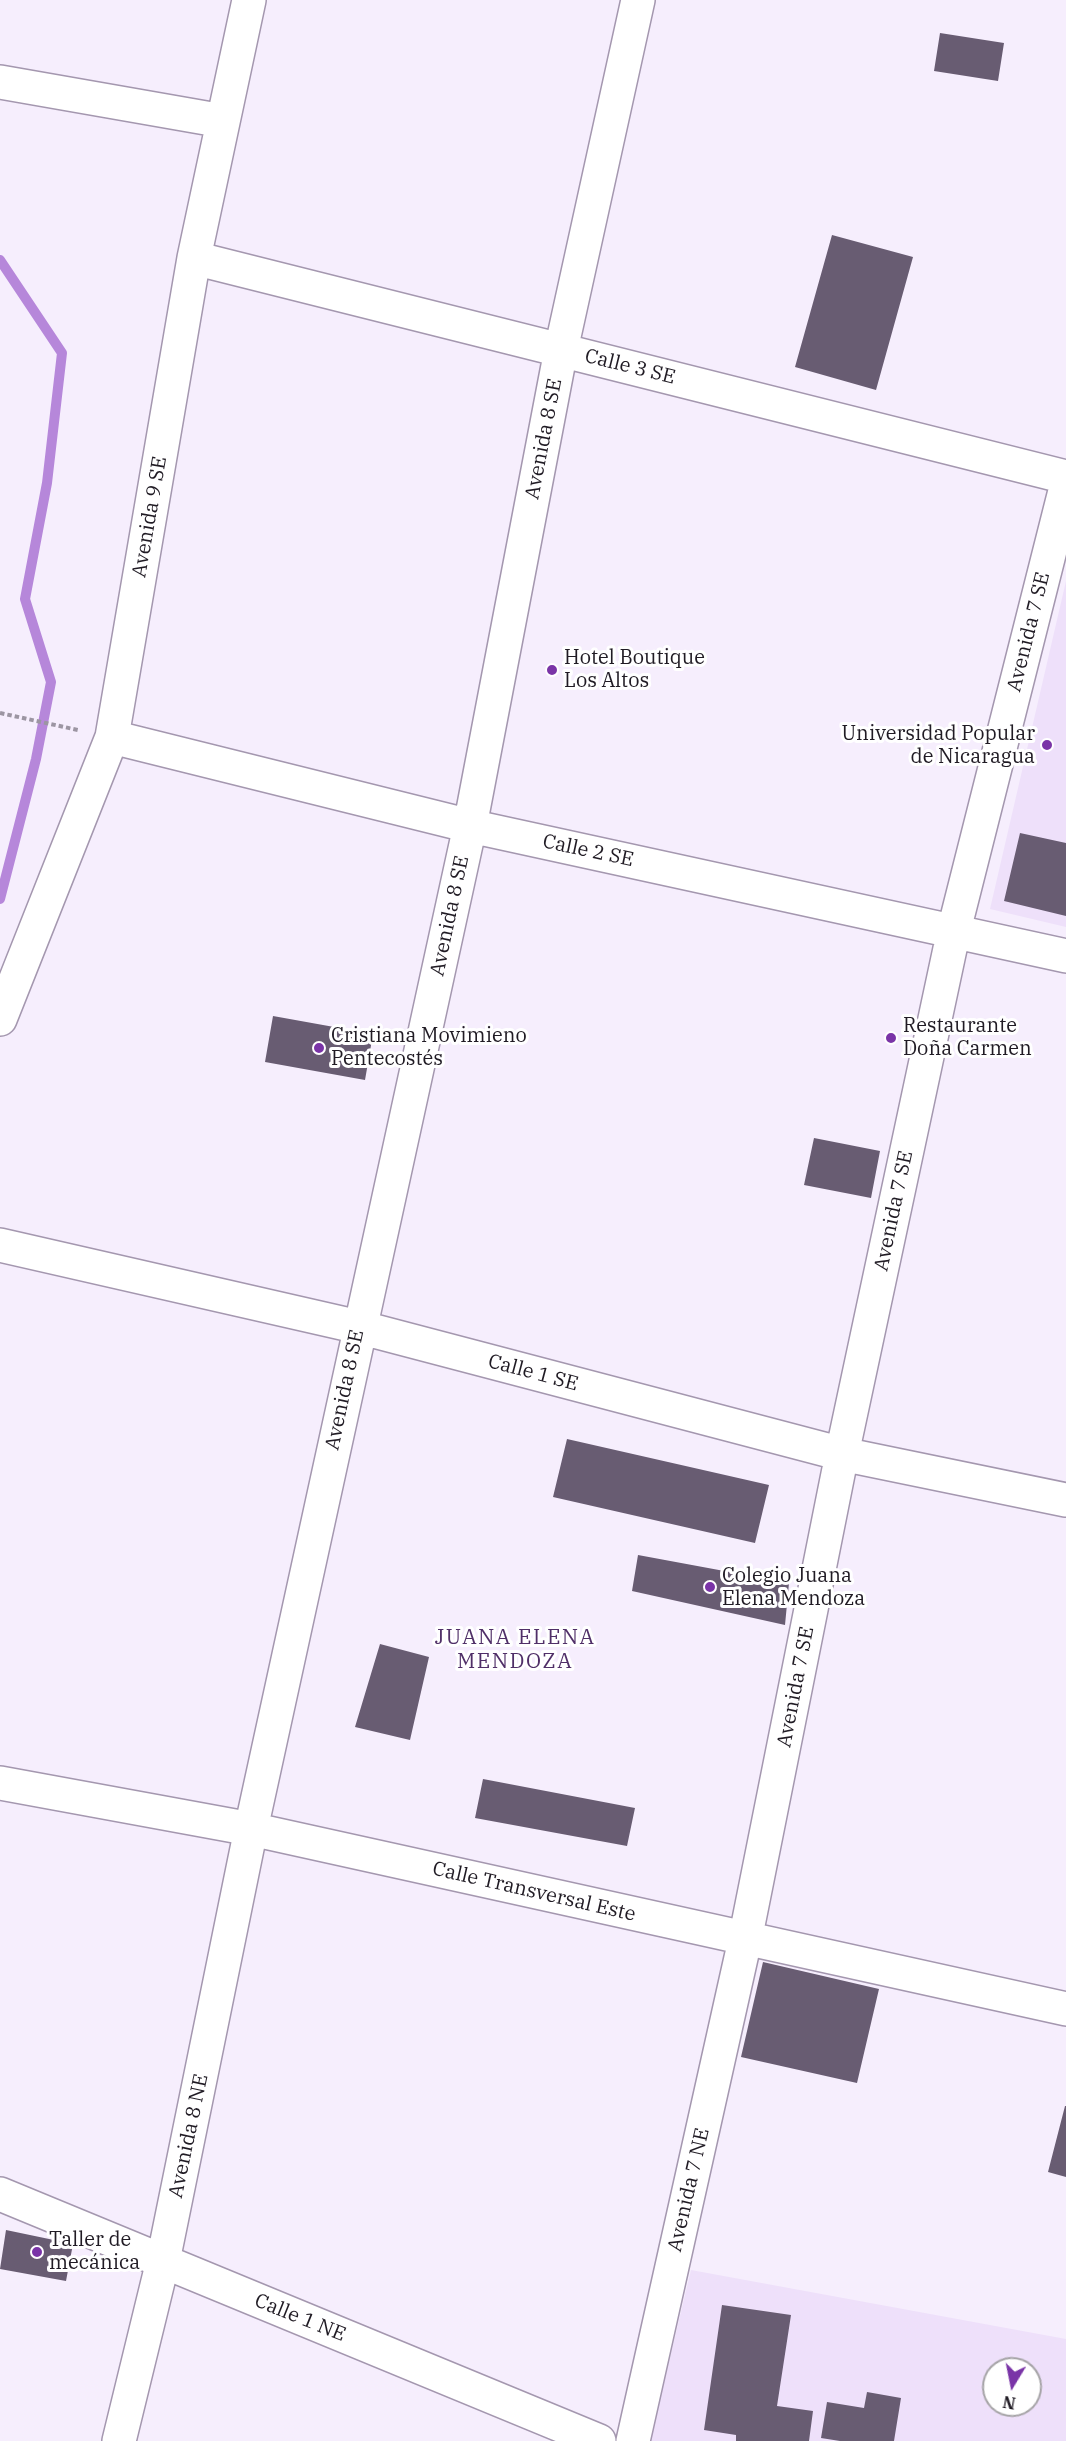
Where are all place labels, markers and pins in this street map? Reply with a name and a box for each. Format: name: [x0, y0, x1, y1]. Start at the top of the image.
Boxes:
place label: Hotel Boutique Los Altos: [564, 646, 705, 693]
marker: Hotel Boutique Los Altos: [545, 663, 559, 677]
place label: Universidad Popular de Nicaragua: [841, 722, 1035, 769]
marker: Universidad Popular de Nicaragua: [1040, 738, 1054, 752]
place label: Restaurante Doña Carmen: [903, 1014, 1032, 1061]
place label: Cristiana Movimieno Pentecostés: [331, 1024, 527, 1071]
marker: Restaurante Doña Carmen: [884, 1031, 898, 1045]
marker: Cristiana Movimieno Pentecostés: [312, 1041, 326, 1055]
place label: Colegio Juana Elena Mendoza: [722, 1564, 865, 1611]
marker: Colegio Juana Elena Mendoza: [703, 1580, 717, 1594]
place label: Taller de mecánica: [49, 2228, 140, 2275]
marker: Taller de mecánica: [30, 2245, 44, 2259]

